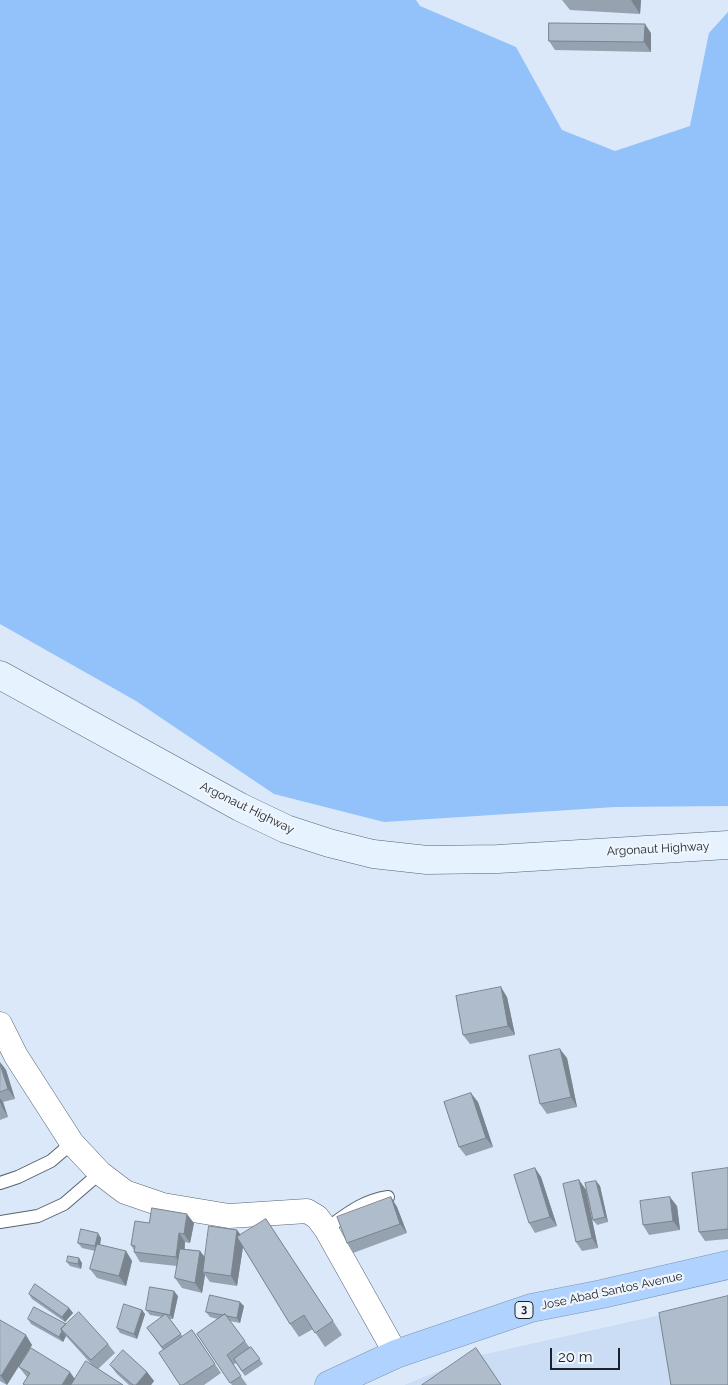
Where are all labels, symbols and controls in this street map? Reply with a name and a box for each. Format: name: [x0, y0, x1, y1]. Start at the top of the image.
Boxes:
street label: Argonaut Highway: [198, 779, 296, 837]
street label: Argonaut Highway: [606, 839, 710, 859]
street label: Jose Abad Santos Avenue: [540, 1269, 684, 1313]
road number: 3: [515, 1302, 533, 1318]
scale bar: [553, 1338, 623, 1370]
text: 20 m: [558, 1348, 593, 1366]

